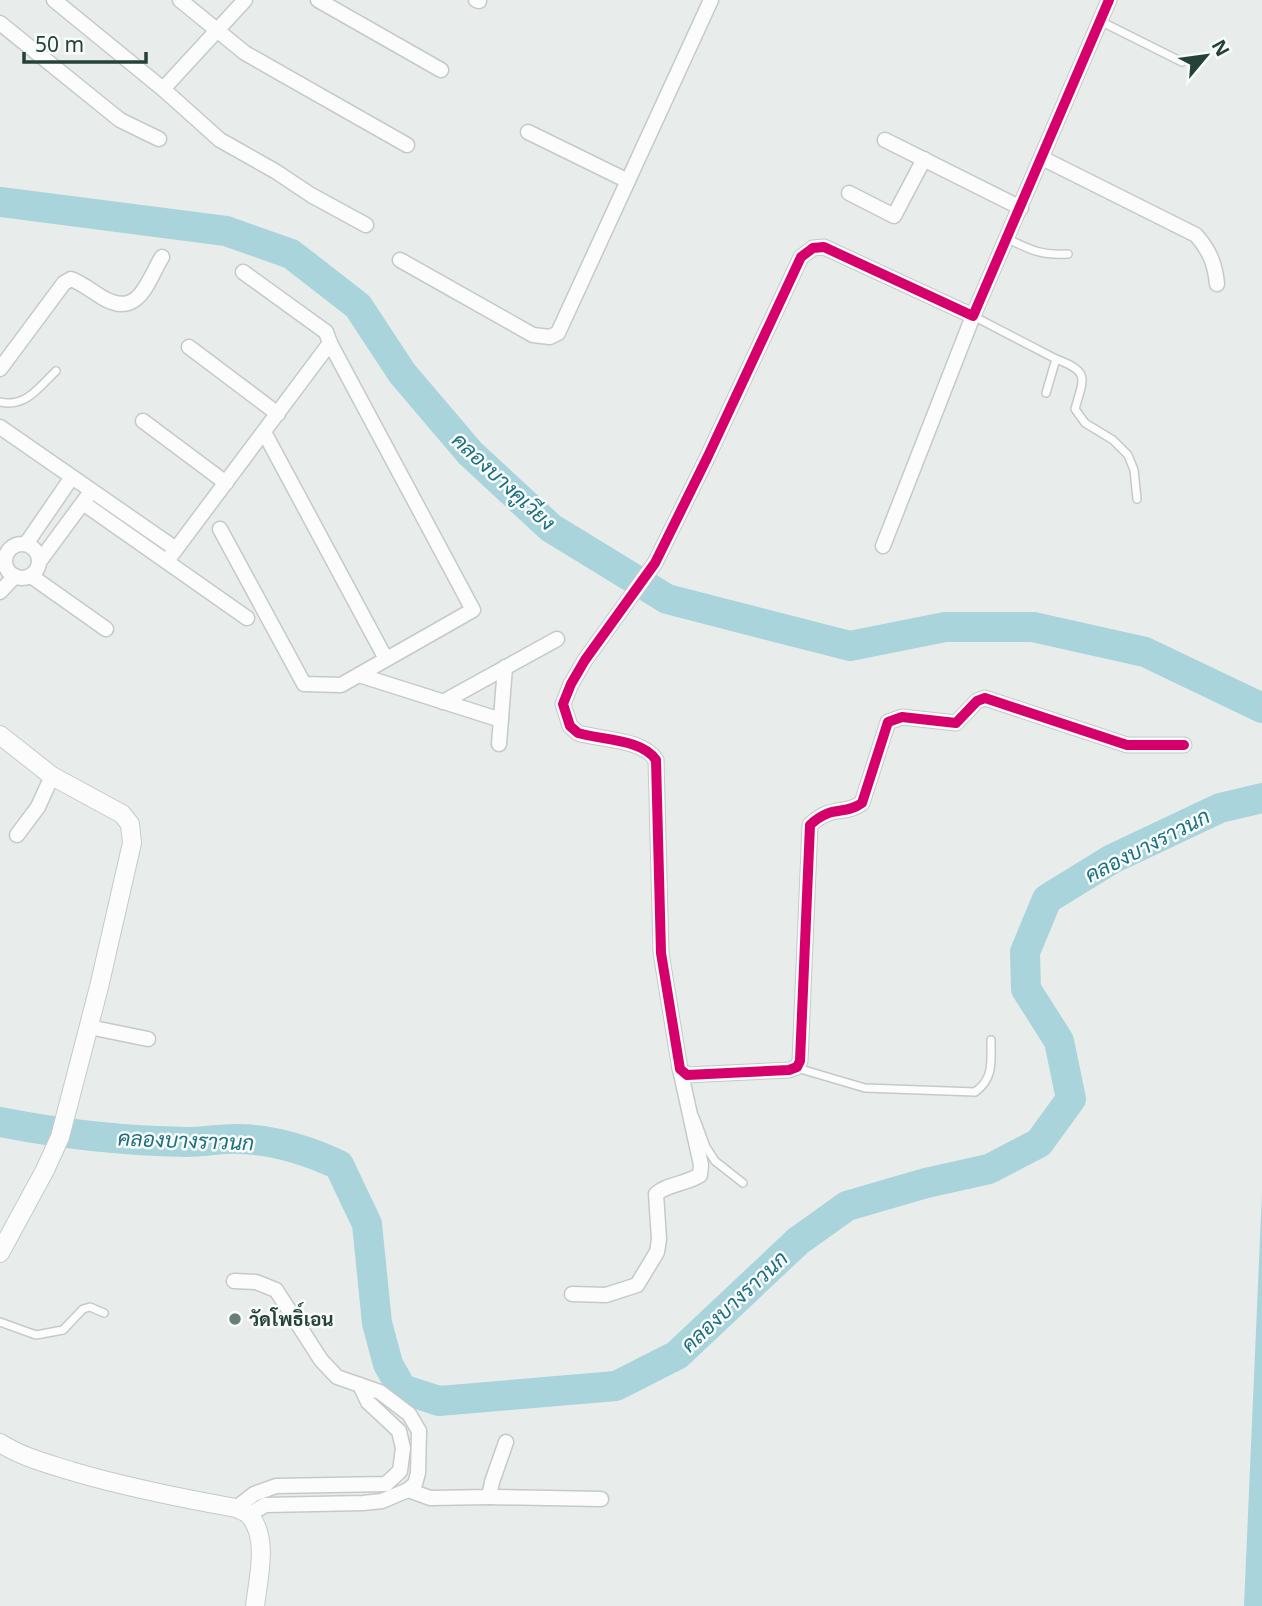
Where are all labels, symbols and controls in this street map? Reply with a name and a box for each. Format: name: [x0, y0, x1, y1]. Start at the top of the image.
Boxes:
scale bar: [24, 21, 147, 65]
north arrow: [1171, 21, 1241, 91]
text: 50 m: [35, 30, 84, 58]
text: N: [1206, 35, 1236, 61]
water label: คลองบางคูเวียง: [445, 426, 562, 538]
water label: คลองบางราวนก: [1080, 802, 1214, 888]
water label: คลองบางราวนก: [117, 1124, 255, 1156]
water label: คลองบางราวนก: [675, 1244, 793, 1358]
place label: วัดโพธิ์เอน: [249, 1302, 334, 1332]
marker: วัดโพธิ์เอน: [227, 1311, 243, 1327]

